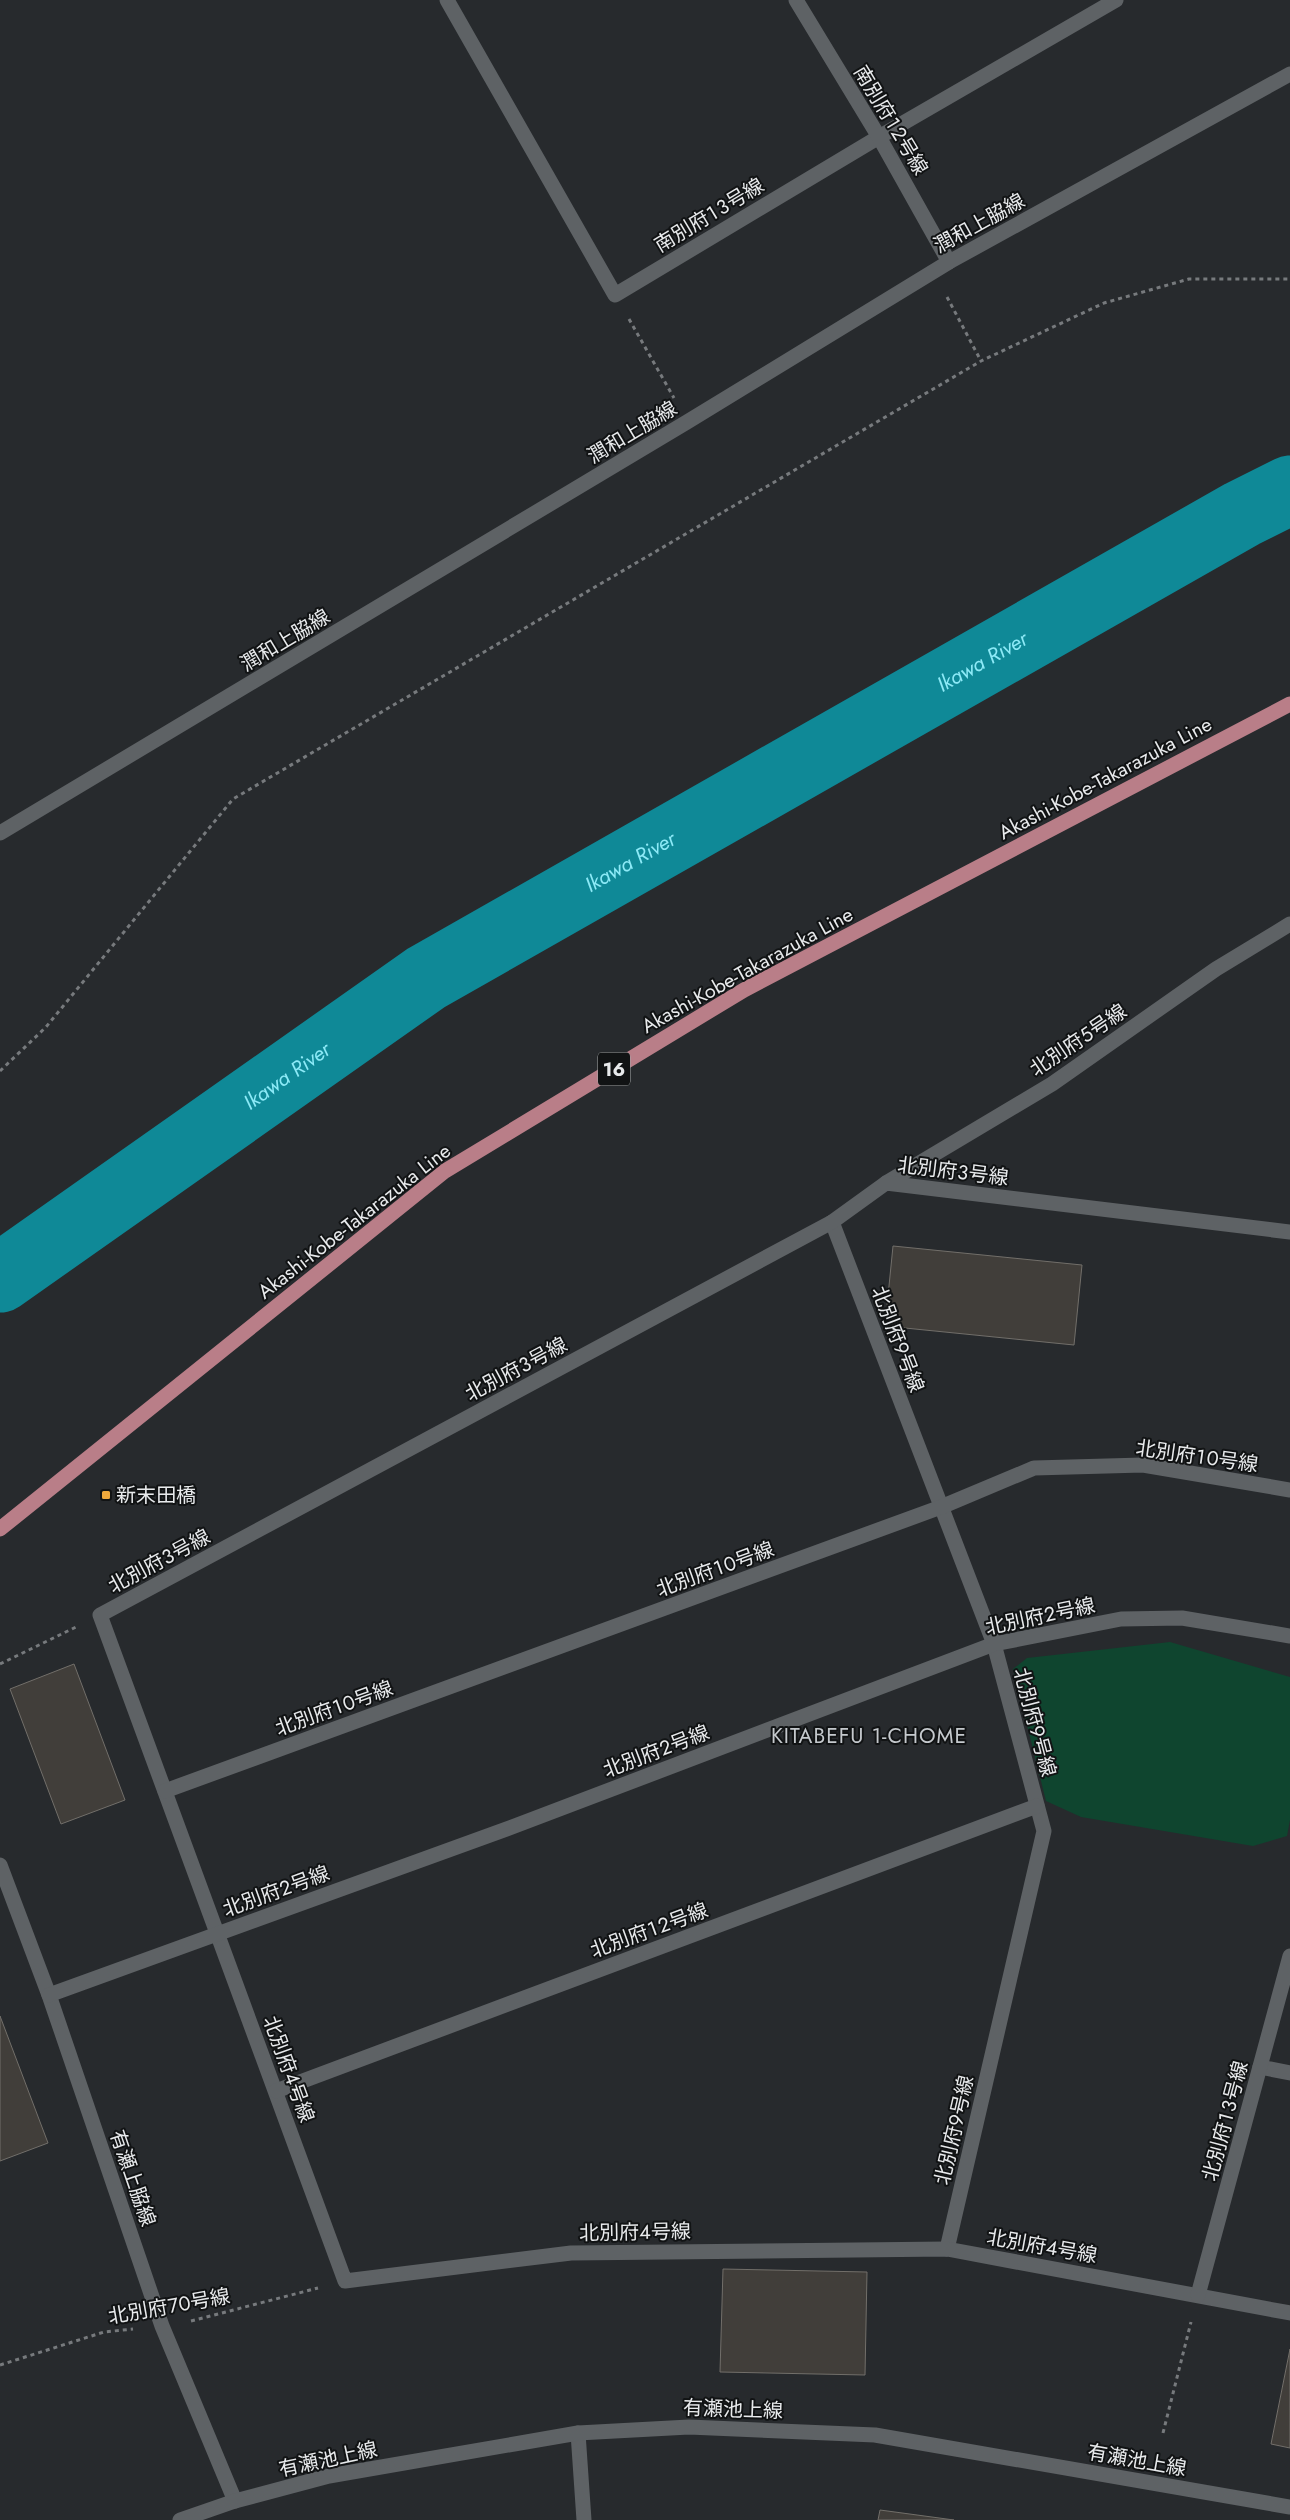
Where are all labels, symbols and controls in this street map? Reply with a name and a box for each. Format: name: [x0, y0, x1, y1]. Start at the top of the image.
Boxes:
street label: 南別府１２号線: [846, 60, 935, 181]
street label: 南別府１３号線: [649, 171, 770, 260]
street label: 潤和上脇線: [928, 187, 1030, 260]
street label: 潤和上脇線: [582, 394, 683, 471]
street label: 潤和上脇線: [235, 602, 336, 679]
water label: Ikawa River: [931, 623, 1034, 699]
street label: Akashi-Kobe-Takarazuka Line: [993, 710, 1217, 847]
water label: Ikawa River: [579, 824, 682, 900]
street label: Akashi-Kobe-Takarazuka Line: [636, 900, 858, 1041]
street label: 北別府５号線: [1024, 997, 1133, 1084]
water label: Ikawa River: [237, 1034, 337, 1117]
road number: 16: [598, 1052, 630, 1086]
street label: Akashi-Kobe-Takarazuka Line: [252, 1137, 457, 1306]
street label: 北別府３号線: [896, 1150, 1010, 1193]
street label: 北別府９号線: [864, 1282, 931, 1396]
street label: 北別府３号線: [460, 1330, 572, 1408]
street label: 北別府１０号線: [1134, 1434, 1260, 1479]
place label: 新末田橋: [116, 1481, 196, 1510]
marker: 新末田橋: [100, 1489, 112, 1501]
street label: 北別府３号線: [103, 1522, 215, 1600]
street label: 北別府１０号線: [652, 1535, 778, 1604]
street label: 北別府２号線: [983, 1591, 1098, 1642]
street label: 北別府９号線: [1006, 1664, 1063, 1780]
street label: 北別府１０号線: [271, 1674, 397, 1743]
street label: 北別府２号線: [599, 1718, 713, 1785]
district label: KITABEFU 1-CHOME: [771, 1721, 967, 1751]
street label: 北別府２号線: [219, 1859, 334, 1924]
street label: 北別府１２号線: [586, 1896, 712, 1965]
street label: 北別府４号線: [256, 2012, 321, 2127]
street label: 北別府１３号線: [1196, 2058, 1255, 2184]
street label: 北別府９号線: [928, 2072, 981, 2188]
street label: 有瀬上脇線: [103, 2126, 163, 2230]
street label: 北別府４号線: [579, 2217, 691, 2248]
street label: 北別府４号線: [984, 2223, 1099, 2270]
street label: 北別府７０号線: [106, 2282, 232, 2331]
street label: 有瀬池上線: [683, 2393, 783, 2426]
street label: 有瀬池上線: [276, 2435, 380, 2484]
street label: 有瀬池上線: [1085, 2438, 1189, 2483]

